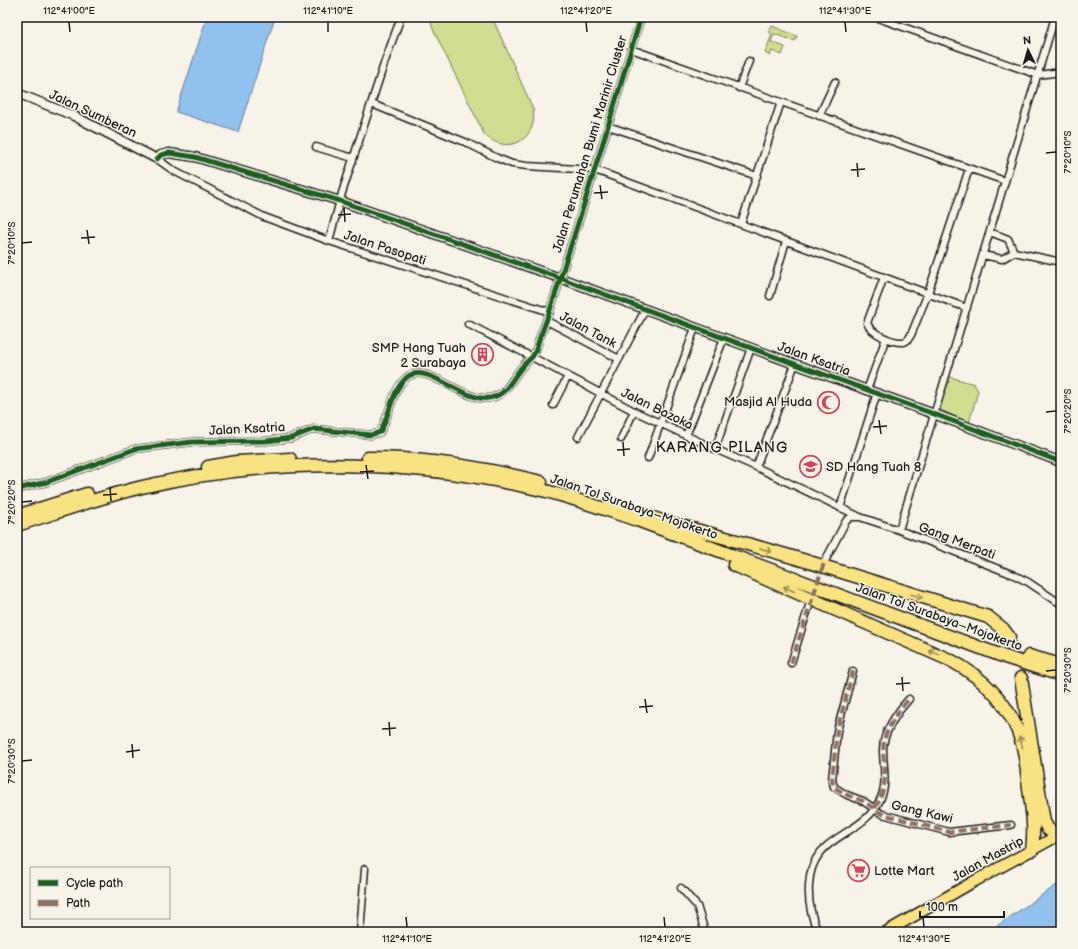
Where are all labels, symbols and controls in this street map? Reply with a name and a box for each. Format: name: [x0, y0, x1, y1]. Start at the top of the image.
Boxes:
text: 112°41'00"E: [43, 5, 96, 17]
text: 112°41'10"E: [303, 5, 354, 17]
text: 112°41'20"E: [560, 5, 613, 17]
text: 112°41'30"E: [819, 5, 872, 17]
north arrow: [1008, 30, 1048, 70]
street label: Jalan Perumahan Bumi Marinir Cluster: [549, 33, 631, 254]
text: N: [1022, 34, 1032, 47]
street label: Jalan Sumberan: [47, 87, 139, 141]
text: 7°20'10"S: [1062, 130, 1074, 174]
text: 7°20'10"S: [6, 221, 18, 265]
street label: Jalan Pasopati: [342, 227, 428, 269]
street label: Jalan Tank: [557, 308, 620, 352]
street label: Jalan Ksatria: [775, 338, 853, 380]
place label: SMP Hang Tuah 2 Surabaya: [372, 340, 466, 371]
building icon: SMP Hang Tuah 2 Surabaya: [469, 342, 495, 368]
street label: Jalan Bazoka: [618, 385, 696, 433]
text: 7°20'20"S: [1062, 388, 1074, 434]
mosque icon: Masjid Al Huda: [815, 389, 841, 415]
place label: Masjid Al Huda: [724, 394, 812, 410]
street label: Jalan Ksatria: [209, 419, 285, 439]
district label: KARANG PILANG: [656, 438, 788, 457]
school or university icon: SD Hang Tuah 8: [798, 454, 824, 480]
place label: SD Hang Tuah 8: [826, 459, 922, 475]
street label: Jalan Tol Surabaya–Mojokerto: [548, 471, 720, 543]
text: 7°20'20"S: [6, 479, 18, 525]
street label: Gang Merpati: [916, 519, 998, 563]
one-way arrow: [759, 546, 772, 554]
street label: Jalan Tol Surabaya–Mojokerto: [854, 579, 1024, 655]
one-way arrow: [783, 585, 795, 592]
one-way arrow: [911, 592, 923, 600]
text: 7°20'30"S: [1062, 647, 1074, 693]
one-way arrow: [928, 648, 940, 656]
one-way arrow: [1017, 736, 1024, 749]
text: 7°20'30"S: [6, 738, 18, 784]
street label: Gang Kawi: [890, 797, 954, 827]
street label: Jalan Mastrip: [949, 833, 1027, 885]
supermarket icon: Lotte Mart: [845, 858, 871, 884]
place label: Lotte Mart: [874, 863, 935, 879]
legend: [30, 867, 170, 919]
text: Cycle path: [66, 876, 123, 891]
scale bar: [920, 893, 1004, 919]
text: Path: [66, 896, 91, 911]
text: 100 m: [926, 900, 958, 915]
text: 112°41'10"E: [382, 933, 433, 945]
text: 112°41'20"E: [639, 933, 692, 945]
text: 112°41'30"E: [898, 933, 951, 945]

